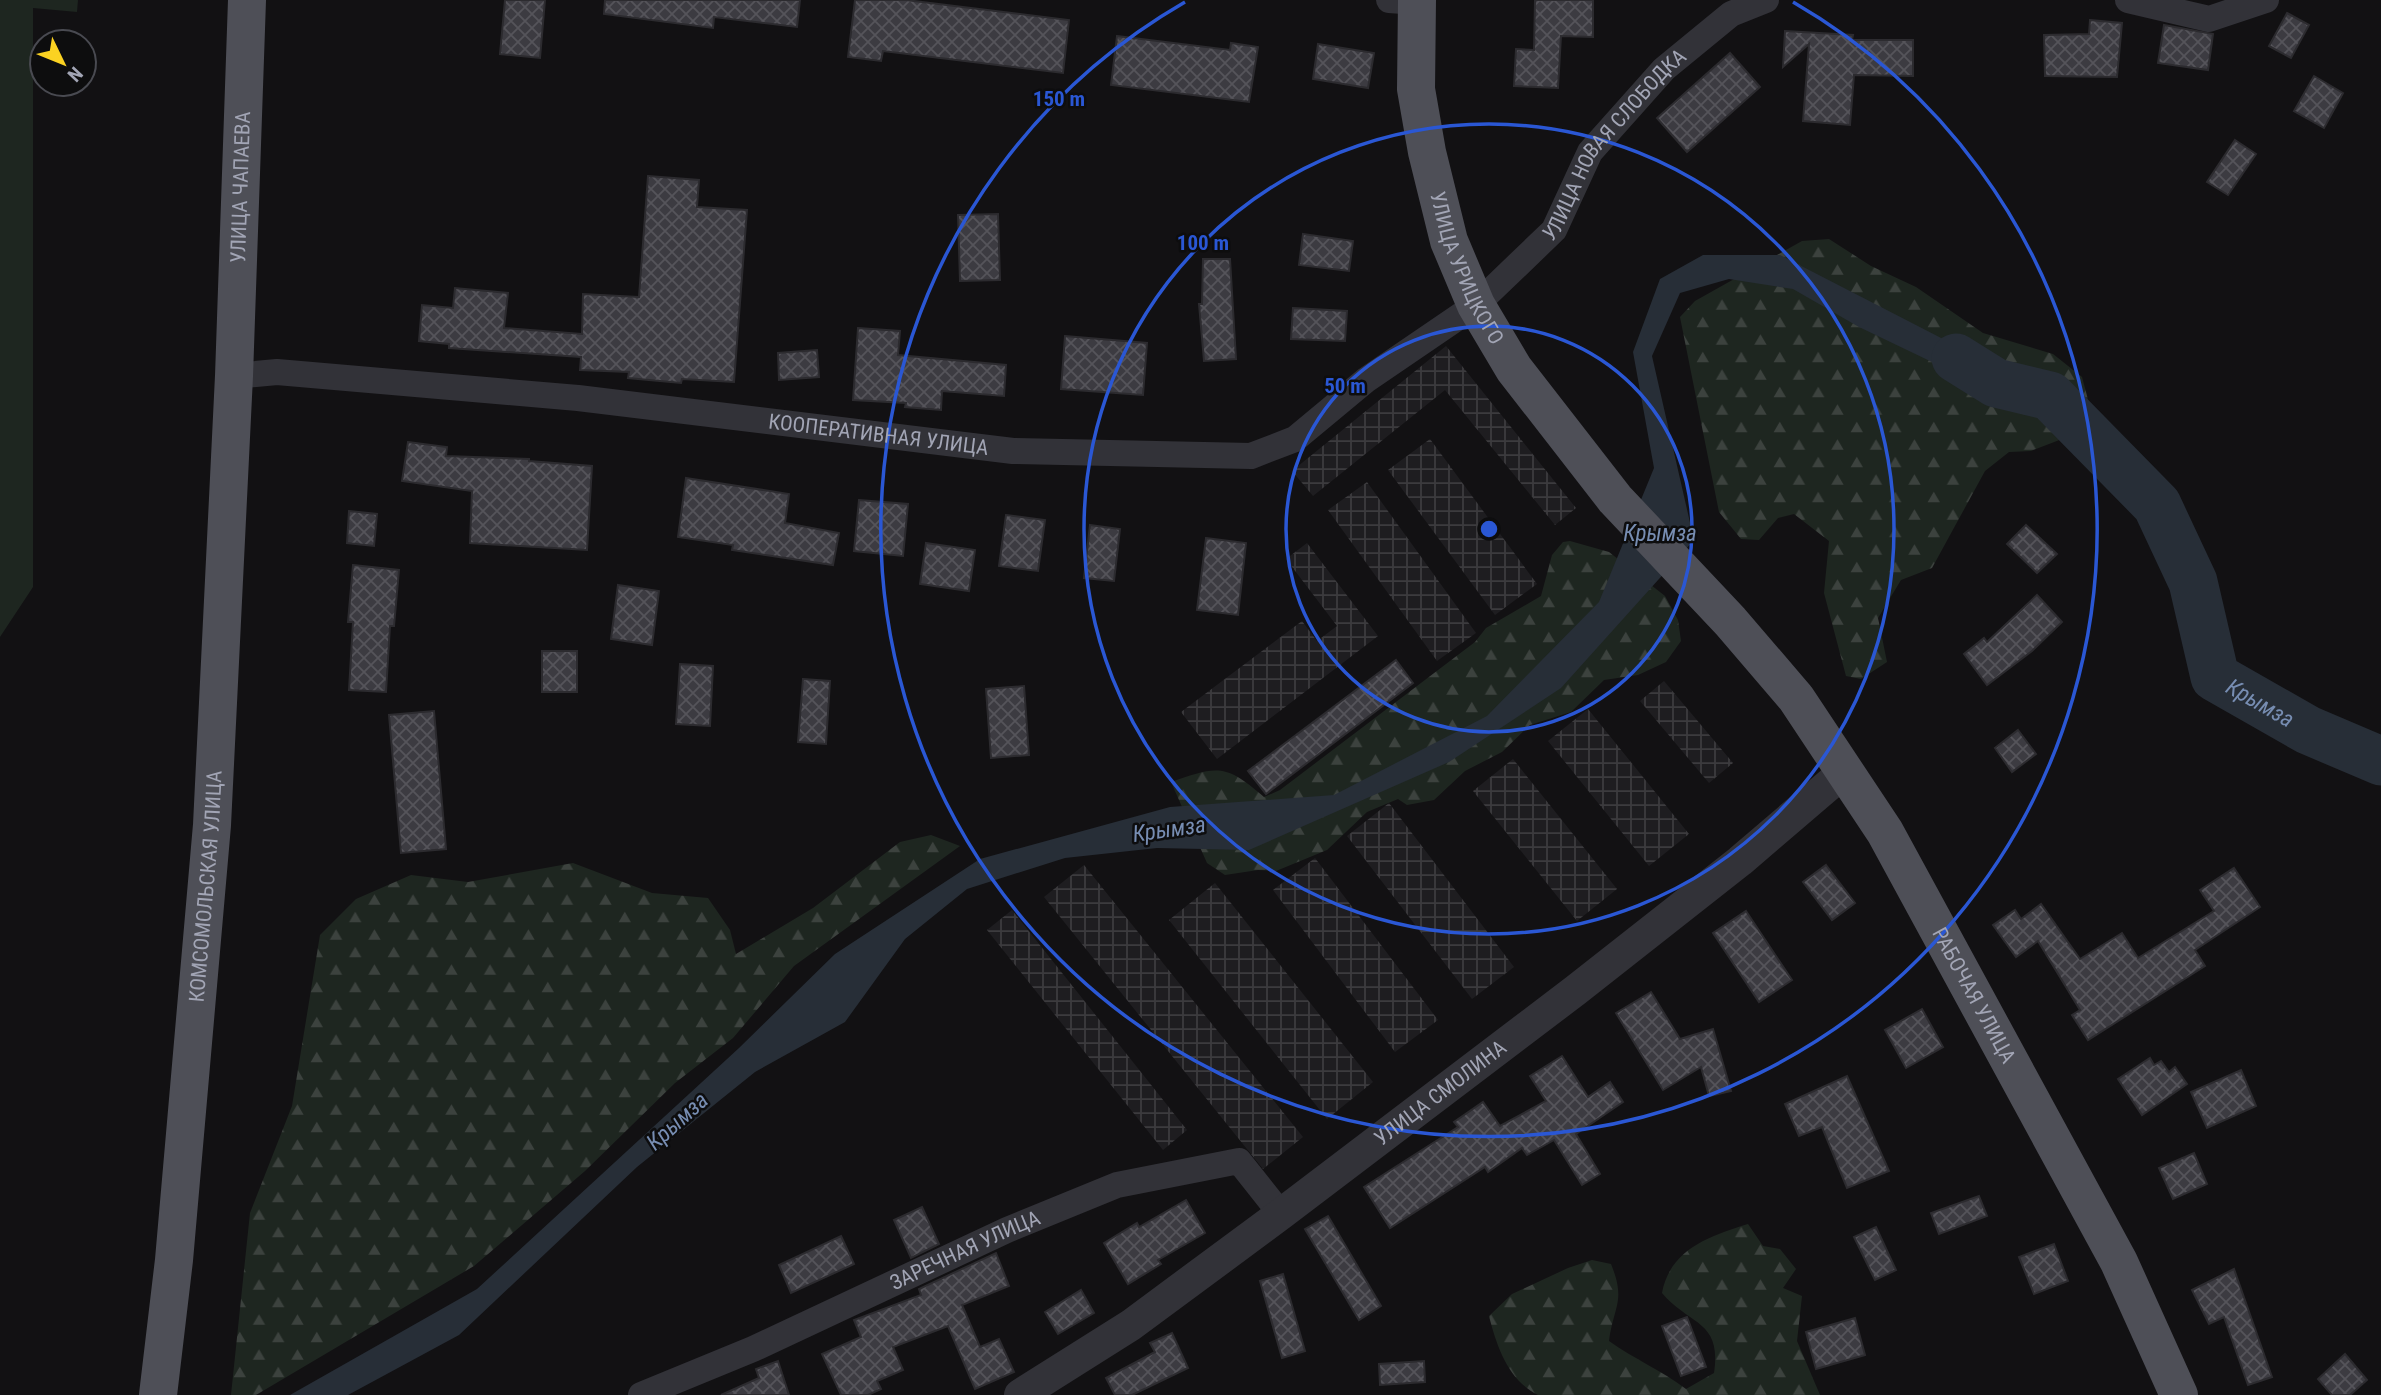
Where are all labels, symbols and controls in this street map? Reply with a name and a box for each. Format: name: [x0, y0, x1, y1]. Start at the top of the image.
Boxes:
north arrow: [28, 28, 98, 98]
street label: УЛИЦА НОВАЯ СЛОБОДКА: [1538, 44, 1691, 246]
text: N: [63, 62, 87, 86]
text: 150 m: [1033, 87, 1085, 111]
street label: УЛИЦА ЧАПАЕВА: [226, 111, 255, 263]
street label: УЛИЦА УРИЦКОГО: [1425, 189, 1509, 349]
text: 100 m: [1177, 231, 1229, 255]
text: 50 m: [1324, 374, 1366, 398]
street label: КООПЕРАТИВНАЯ УЛИЦА: [767, 409, 990, 460]
centre of rings: [1477, 517, 1501, 541]
water label: Крымза: [1623, 520, 1697, 547]
water label: Крымза: [2221, 673, 2299, 733]
street label: КОМСОМОЛЬСКАЯ УЛИЦА: [185, 770, 227, 1003]
water label: Крымза: [1131, 811, 1207, 848]
street label: РАБОЧАЯ УЛИЦА: [1927, 923, 2020, 1067]
street label: УЛИЦА СМОЛИНА: [1370, 1035, 1511, 1151]
water label: Крымза: [641, 1087, 714, 1156]
street label: ЗАРЕЧНАЯ УЛИЦА: [886, 1206, 1044, 1295]

